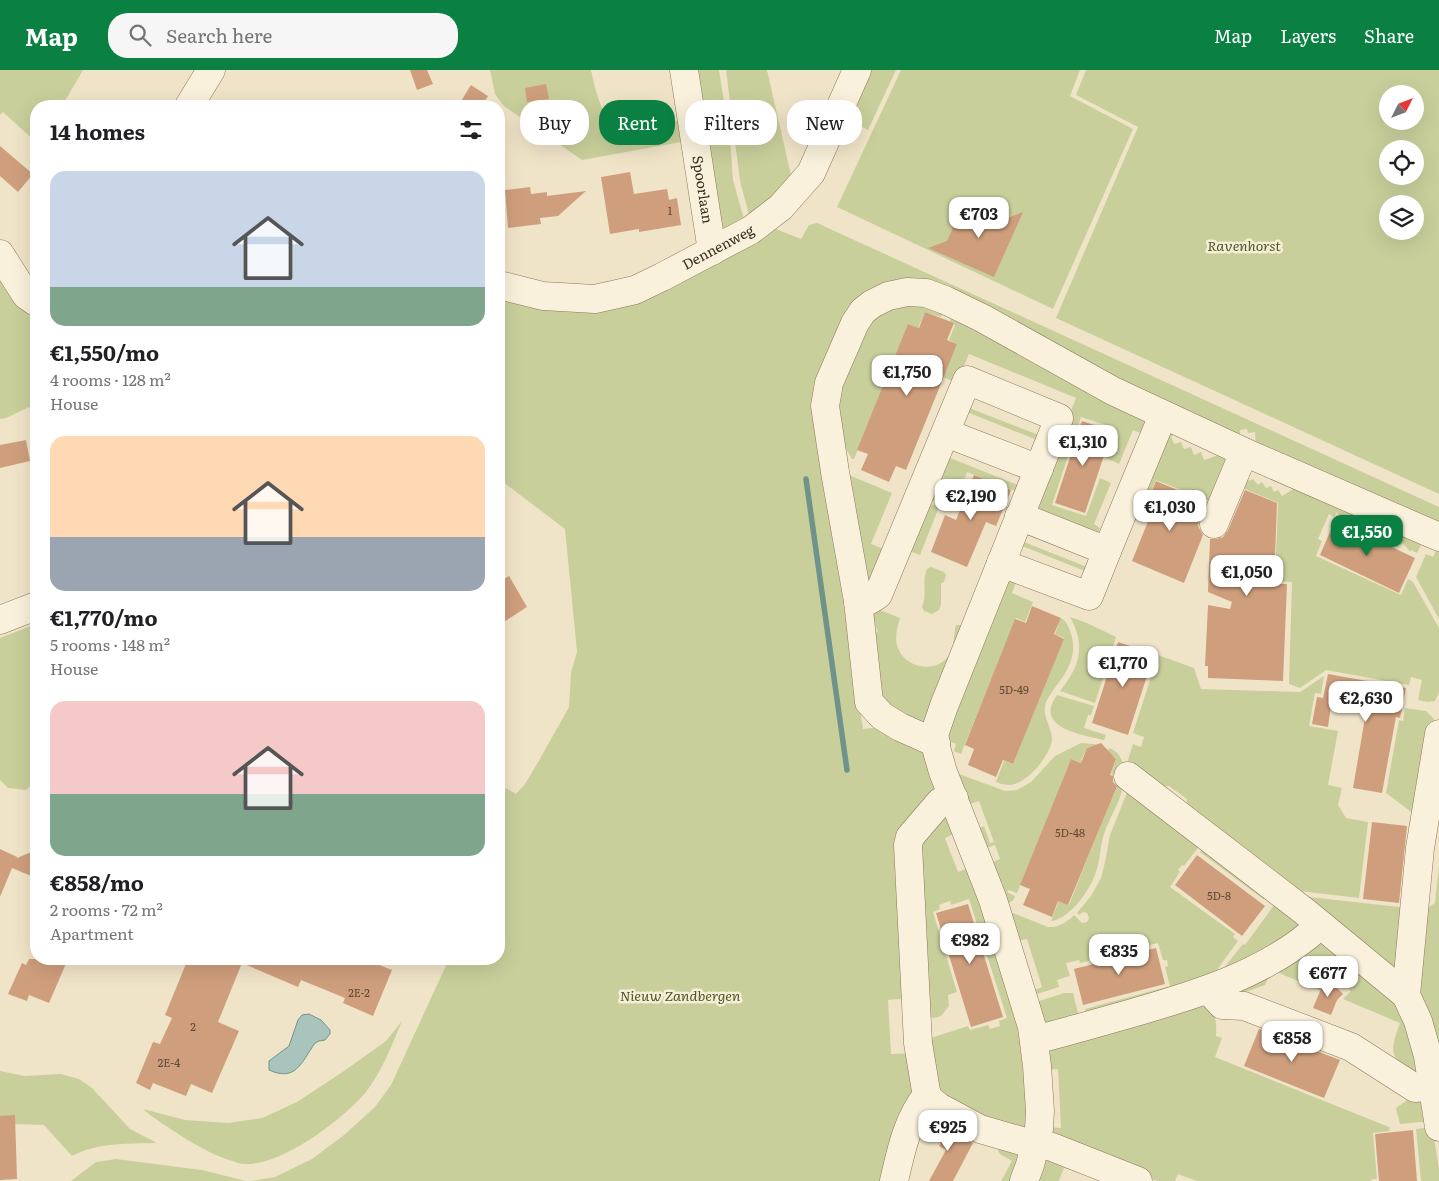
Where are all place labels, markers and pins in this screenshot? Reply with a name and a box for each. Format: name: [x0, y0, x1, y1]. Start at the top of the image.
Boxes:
pin: €703: [949, 196, 1009, 239]
pin: €1,750: [866, 354, 948, 397]
pin: €1,310: [1042, 424, 1124, 467]
pin: €2,190: [930, 478, 1012, 521]
pin: €1,030: [1129, 490, 1211, 532]
pin: €1,550: [1326, 514, 1408, 557]
pin: €1,050: [1206, 554, 1288, 597]
pin: €1,770: [1082, 646, 1164, 688]
pin: €2,630: [1325, 680, 1407, 723]
pin: €982: [940, 922, 1000, 965]
pin: €835: [1089, 934, 1149, 976]
pin: €677: [1298, 956, 1358, 998]
pin: €858: [1262, 1020, 1322, 1063]
pin: €925: [918, 1110, 978, 1152]

